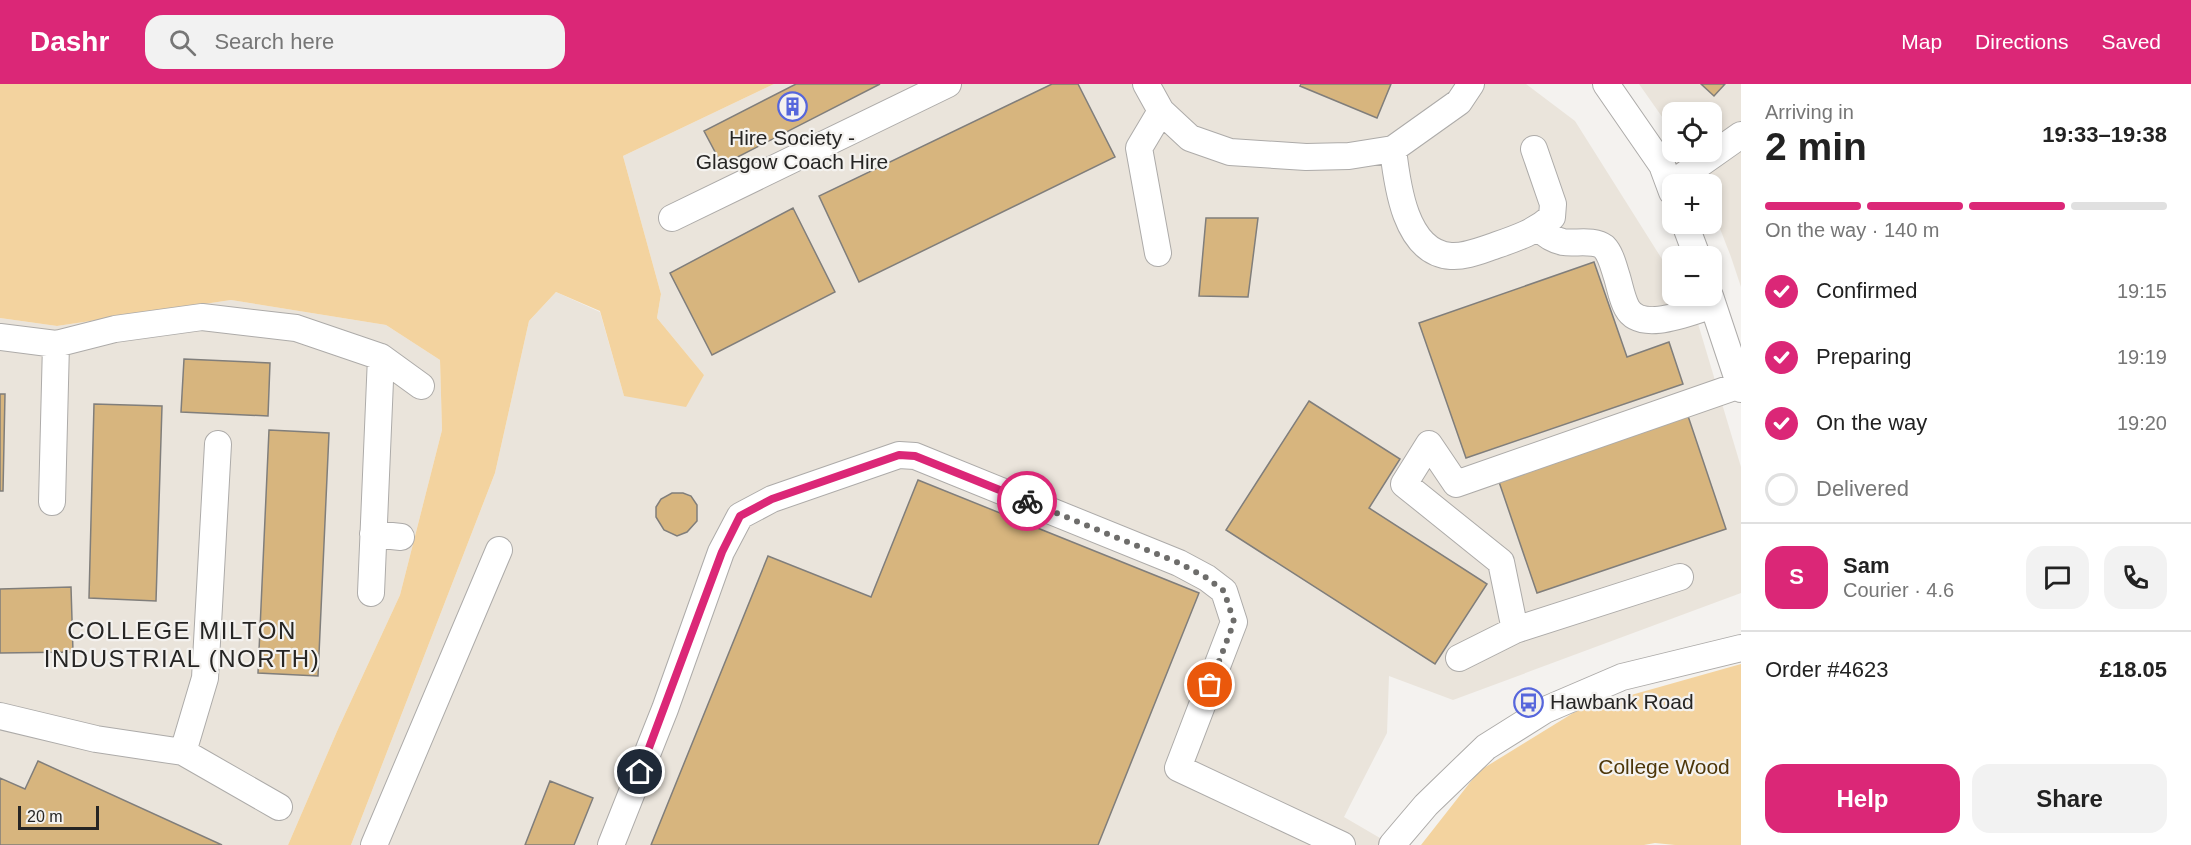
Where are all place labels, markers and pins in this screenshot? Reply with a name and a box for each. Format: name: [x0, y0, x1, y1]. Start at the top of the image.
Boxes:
building icon: Hire Society - Glasgow Coach Hire: [776, 91, 808, 123]
place label: Hire Society - Glasgow Coach Hire: [696, 126, 888, 173]
pin: [1184, 659, 1235, 710]
bus stop icon: Hawbank Road: [1513, 686, 1545, 718]
place label: Hawbank Road: [1550, 690, 1694, 713]
pin: [614, 746, 665, 797]

